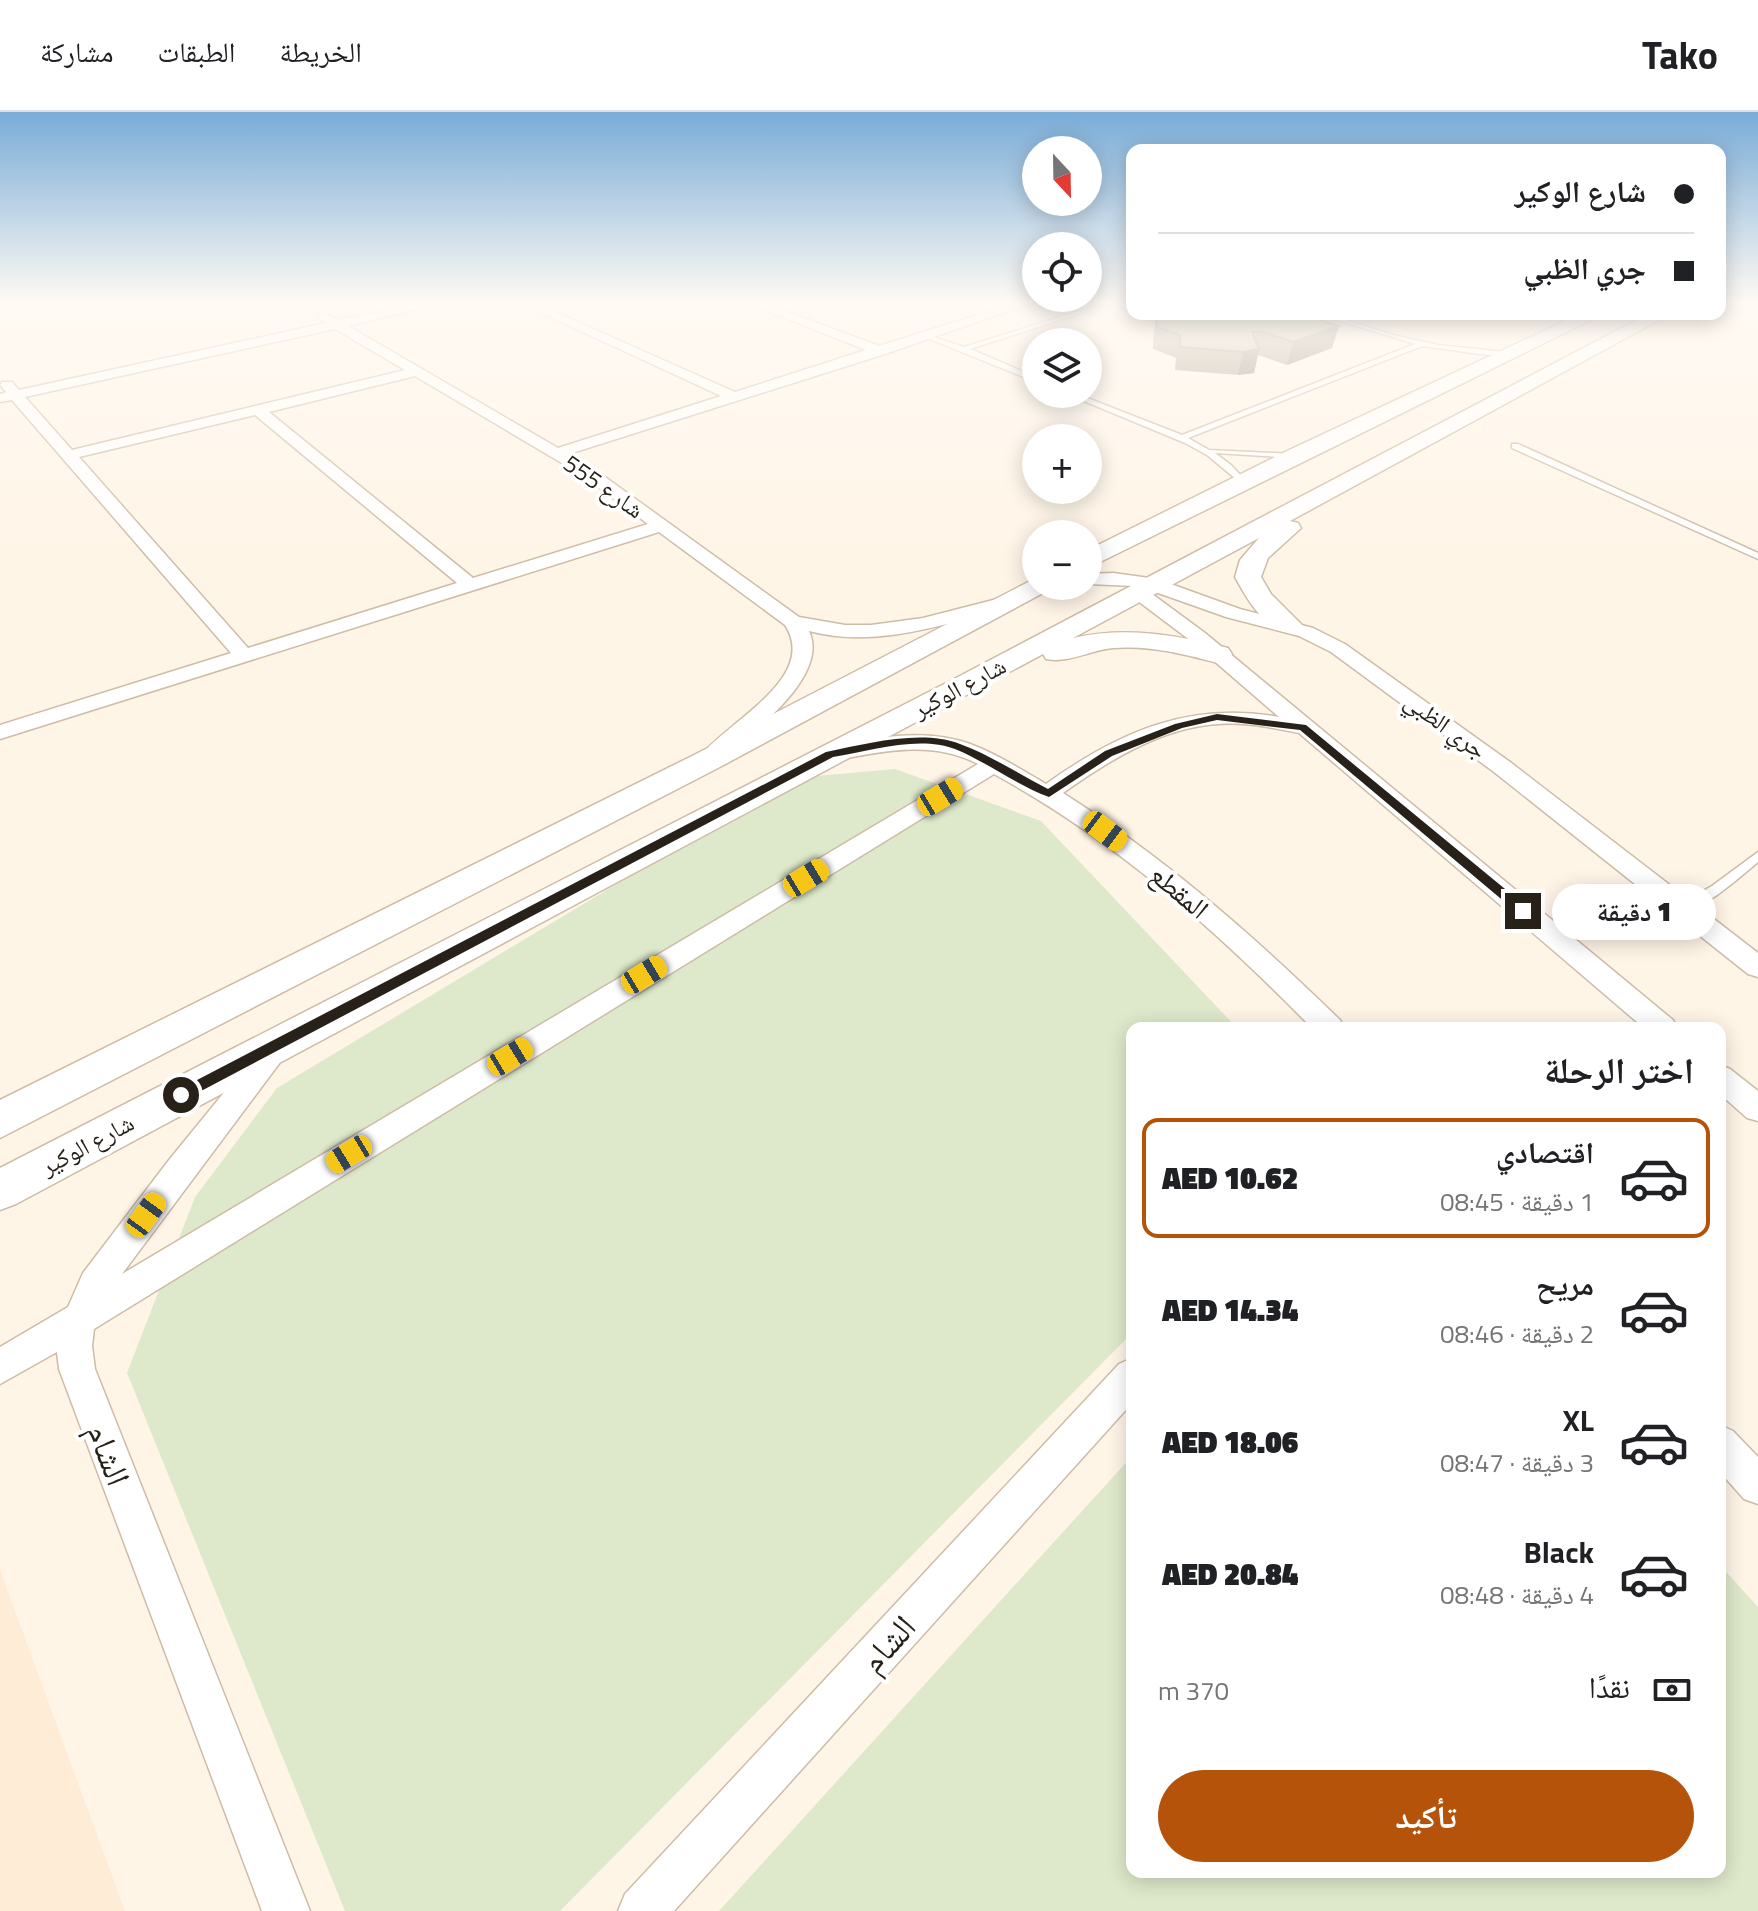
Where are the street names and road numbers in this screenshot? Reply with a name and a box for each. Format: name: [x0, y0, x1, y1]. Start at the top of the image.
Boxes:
street label: شارع 555: [556, 445, 652, 527]
street label: شارع الوكير: [905, 647, 1012, 727]
street label: جري الظبي: [1396, 683, 1495, 769]
street label: المقطع: [1141, 853, 1219, 929]
street label: شارع الوكير: [33, 1104, 140, 1184]
street label: الشام: [74, 1415, 146, 1493]
street label: الشام: [847, 1602, 927, 1684]

